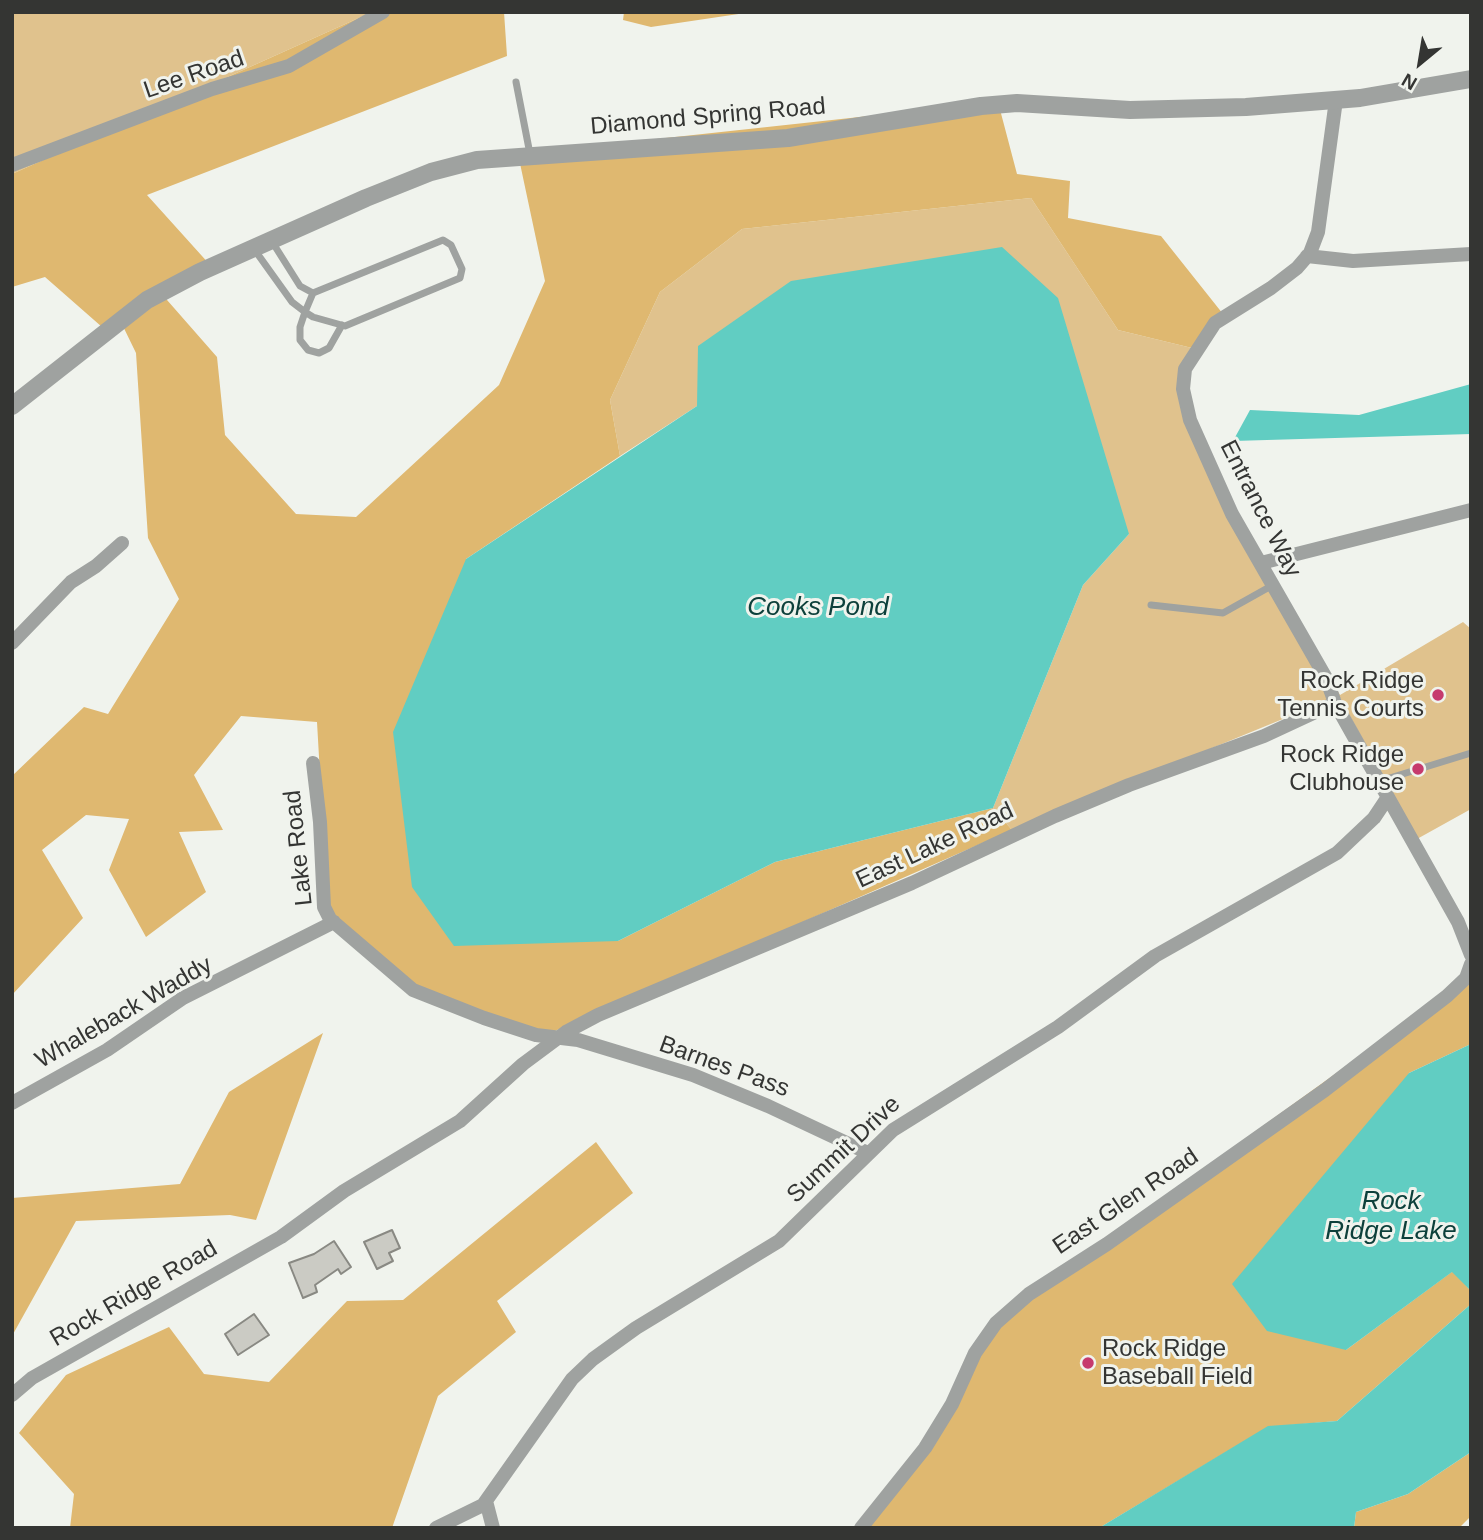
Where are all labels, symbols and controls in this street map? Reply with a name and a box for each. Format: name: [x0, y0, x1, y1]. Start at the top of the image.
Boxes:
north arrow: [1385, 28, 1455, 98]
street label: Lee Road: [140, 44, 248, 106]
text: N: [1398, 69, 1420, 94]
street label: Diamond Spring Road: [589, 92, 827, 142]
street label: Entrance Way: [1213, 436, 1307, 582]
water label: Cooks Pond: [747, 592, 889, 624]
place label: Rock Ridge Tennis Courts: [1277, 667, 1424, 723]
marker: Rock Ridge Tennis Courts: [1430, 687, 1446, 703]
place label: Rock Ridge Clubhouse: [1280, 741, 1404, 797]
marker: Rock Ridge Clubhouse: [1410, 761, 1426, 777]
street label: Lake Road: [279, 789, 319, 907]
street label: East Lake Road: [852, 797, 1018, 895]
street label: Whaleback Waddy: [31, 951, 217, 1075]
street label: Barnes Pass: [655, 1030, 793, 1104]
street label: Summit Drive: [782, 1090, 906, 1210]
street label: East Glen Road: [1048, 1143, 1204, 1261]
water label: Rock Ridge Lake: [1325, 1186, 1457, 1248]
street label: Rock Ridge Road: [45, 1235, 223, 1353]
place label: Rock Ridge Baseball Field: [1102, 1335, 1253, 1391]
marker: Rock Ridge Baseball Field: [1080, 1355, 1096, 1371]

